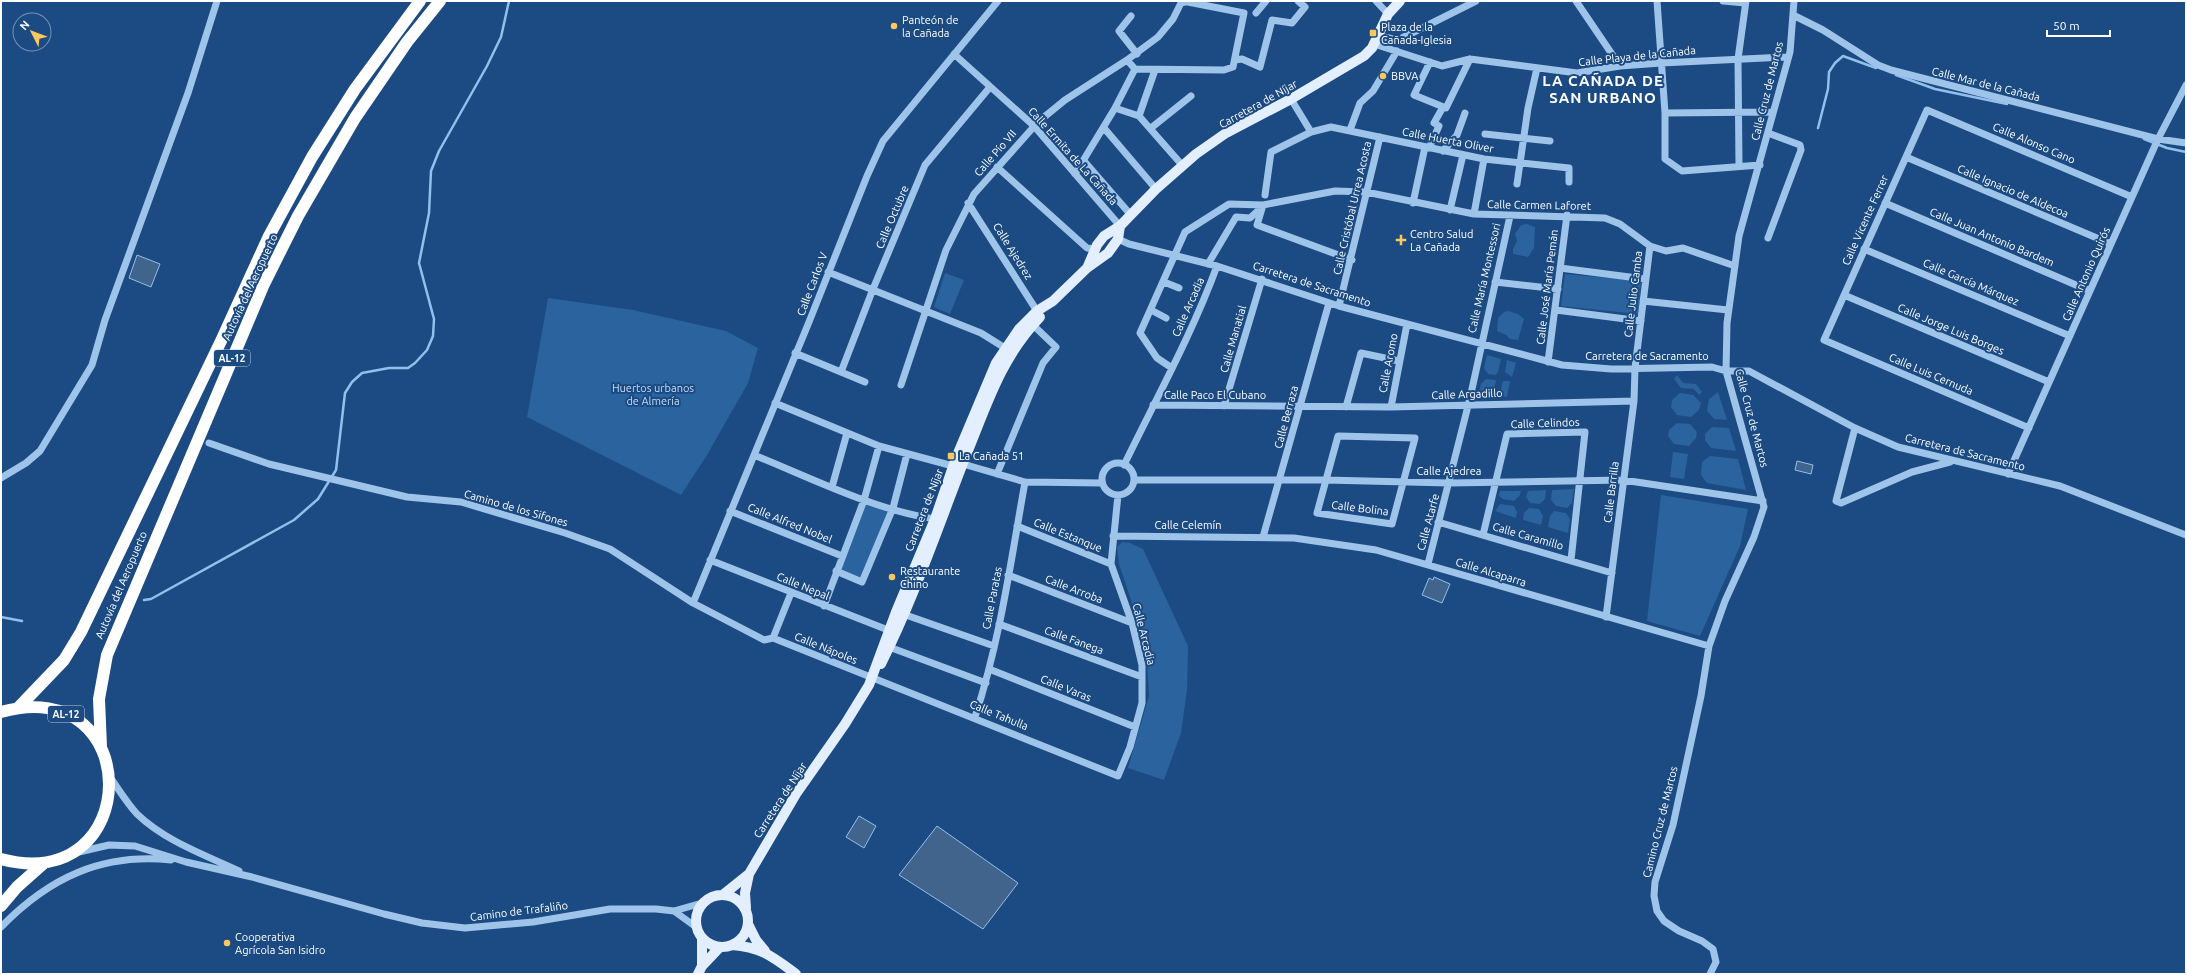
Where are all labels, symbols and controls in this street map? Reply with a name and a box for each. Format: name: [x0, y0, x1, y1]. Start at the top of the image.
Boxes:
north arrow: [12, 12, 52, 52]
scale bar: [2047, 12, 2110, 38]
place label: Panteón de la Cañada: [902, 14, 959, 39]
text: N: [17, 18, 32, 32]
text: 50 m: [2053, 19, 2080, 32]
marker: Panteón de la Cañada: [889, 21, 899, 31]
place label: Plaza de la Cañada-Iglesia: [1381, 21, 1452, 46]
marker: Plaza de la Cañada-Iglesia: [1368, 28, 1378, 38]
street label: Calle Cruz de Martos: [1749, 40, 1785, 142]
street label: Calle Playa de la Cañada: [1578, 44, 1696, 68]
street label: Calle Mar de la Cañada: [1931, 65, 2041, 103]
place label: BBVA: [1391, 70, 1419, 82]
marker: BBVA: [1378, 71, 1388, 81]
district label: LA CAÑADA DE SAN URBANO: [1542, 72, 1664, 106]
street label: Carretera de Níjar: [1217, 77, 1300, 130]
street label: Calle Ermita de La Cañada: [1026, 105, 1120, 207]
street label: Calle Alonso Cano: [1991, 120, 2077, 166]
street label: Calle Huerta Oliver: [1401, 125, 1496, 155]
street label: Calle Pío VII: [972, 127, 1018, 179]
street label: Calle Cristóbal Urrea Acosta: [1331, 140, 1373, 276]
street label: Calle Ignacio de Aldecoa: [1956, 162, 2070, 220]
street label: Calle Vicente Ferrer: [1840, 172, 1891, 267]
street label: Calle Octubre: [873, 184, 911, 250]
street label: Calle Carmen Laforet: [1487, 198, 1592, 212]
street label: Calle Juan Antonio Bardem: [1928, 205, 2056, 269]
street label: Calle Ajedrez: [991, 221, 1035, 281]
street label: Calle María Montessori: [1466, 222, 1502, 334]
street label: Calle Antonio Quirós: [2060, 225, 2112, 323]
place label: Centro Salud La Cañada: [1410, 228, 1474, 253]
street label: Calle José María Pemán: [1534, 229, 1560, 345]
street label: Autovía del Aeropuerto: [220, 232, 280, 342]
marker: Centro Salud La Cañada: [1395, 234, 1407, 246]
street label: Calle Julio Camba: [1622, 250, 1644, 338]
street label: Calle Carlos V: [794, 251, 830, 317]
street label: Calle García Márquez: [1921, 256, 2021, 308]
street label: Carretera de Sacramento: [1251, 259, 1373, 309]
street label: Calle Arcadia: [1170, 276, 1206, 338]
street label: Calle Jorge Luis Borges: [1896, 301, 2006, 357]
street label: Calle Manatial: [1218, 304, 1248, 374]
street label: Calle Aromo: [1376, 332, 1400, 394]
road number: AL-12: [214, 350, 250, 366]
street label: Carretera de Sacramento: [1585, 350, 1709, 362]
street label: Calle Luis Cernuda: [1887, 351, 1975, 397]
street label: Calle Cruz de Martos: [1733, 367, 1771, 469]
park label: Huertos urbanos de Almería: [612, 382, 694, 407]
street label: Calle Berraza: [1272, 384, 1300, 450]
street label: Calle Argadillo: [1431, 387, 1503, 401]
street label: Calle Paco El Cubano: [1164, 389, 1266, 401]
street label: Calle Celindos: [1510, 416, 1580, 430]
street label: Carretera de Sacramento: [1904, 431, 2026, 473]
place label: La Cañada 51: [959, 450, 1024, 462]
marker: La Cañada 51: [946, 451, 956, 461]
street label: Calle Barrilla: [1601, 461, 1621, 523]
street label: Calle Ajedrea: [1417, 465, 1481, 477]
street label: Carretera de Níjar: [903, 466, 946, 553]
street label: Camino de los Sifones: [463, 487, 570, 529]
street label: Calle Atarfe: [1415, 492, 1441, 552]
street label: Calle Bolina: [1331, 499, 1389, 517]
street label: Calle Alfred Nobel: [746, 501, 834, 545]
street label: Calle Estanque: [1032, 516, 1104, 554]
street label: Calle Celemín: [1155, 519, 1221, 531]
street label: Calle Caramillo: [1491, 520, 1565, 552]
street label: Autovía del Aeropuerto: [93, 529, 149, 641]
street label: Calle Alcaparra: [1454, 556, 1528, 588]
place label: Restaurante Chino: [900, 565, 960, 590]
street label: Calle Paratas: [980, 565, 1004, 630]
street label: Calle Nepal: [775, 570, 831, 602]
marker: Restaurante Chino: [887, 572, 897, 582]
street label: Calle Arroba: [1043, 573, 1105, 605]
street label: Calle Arcadia: [1130, 602, 1158, 666]
street label: Calle Fanega: [1043, 624, 1105, 656]
street label: Calle Nápoles: [793, 630, 859, 666]
street label: Calle Varas: [1039, 672, 1093, 704]
street label: Calle Tahulla: [968, 698, 1030, 732]
road number: AL-12: [48, 706, 84, 722]
street label: Carretera de Níjar: [751, 759, 809, 840]
street label: Camino Cruz de Martos: [1640, 765, 1680, 879]
street label: Camino de Trafaliño: [469, 899, 569, 923]
place label: Cooperativa Agrícola San Isidro: [235, 931, 325, 956]
marker: Cooperativa Agrícola San Isidro: [222, 938, 232, 948]

